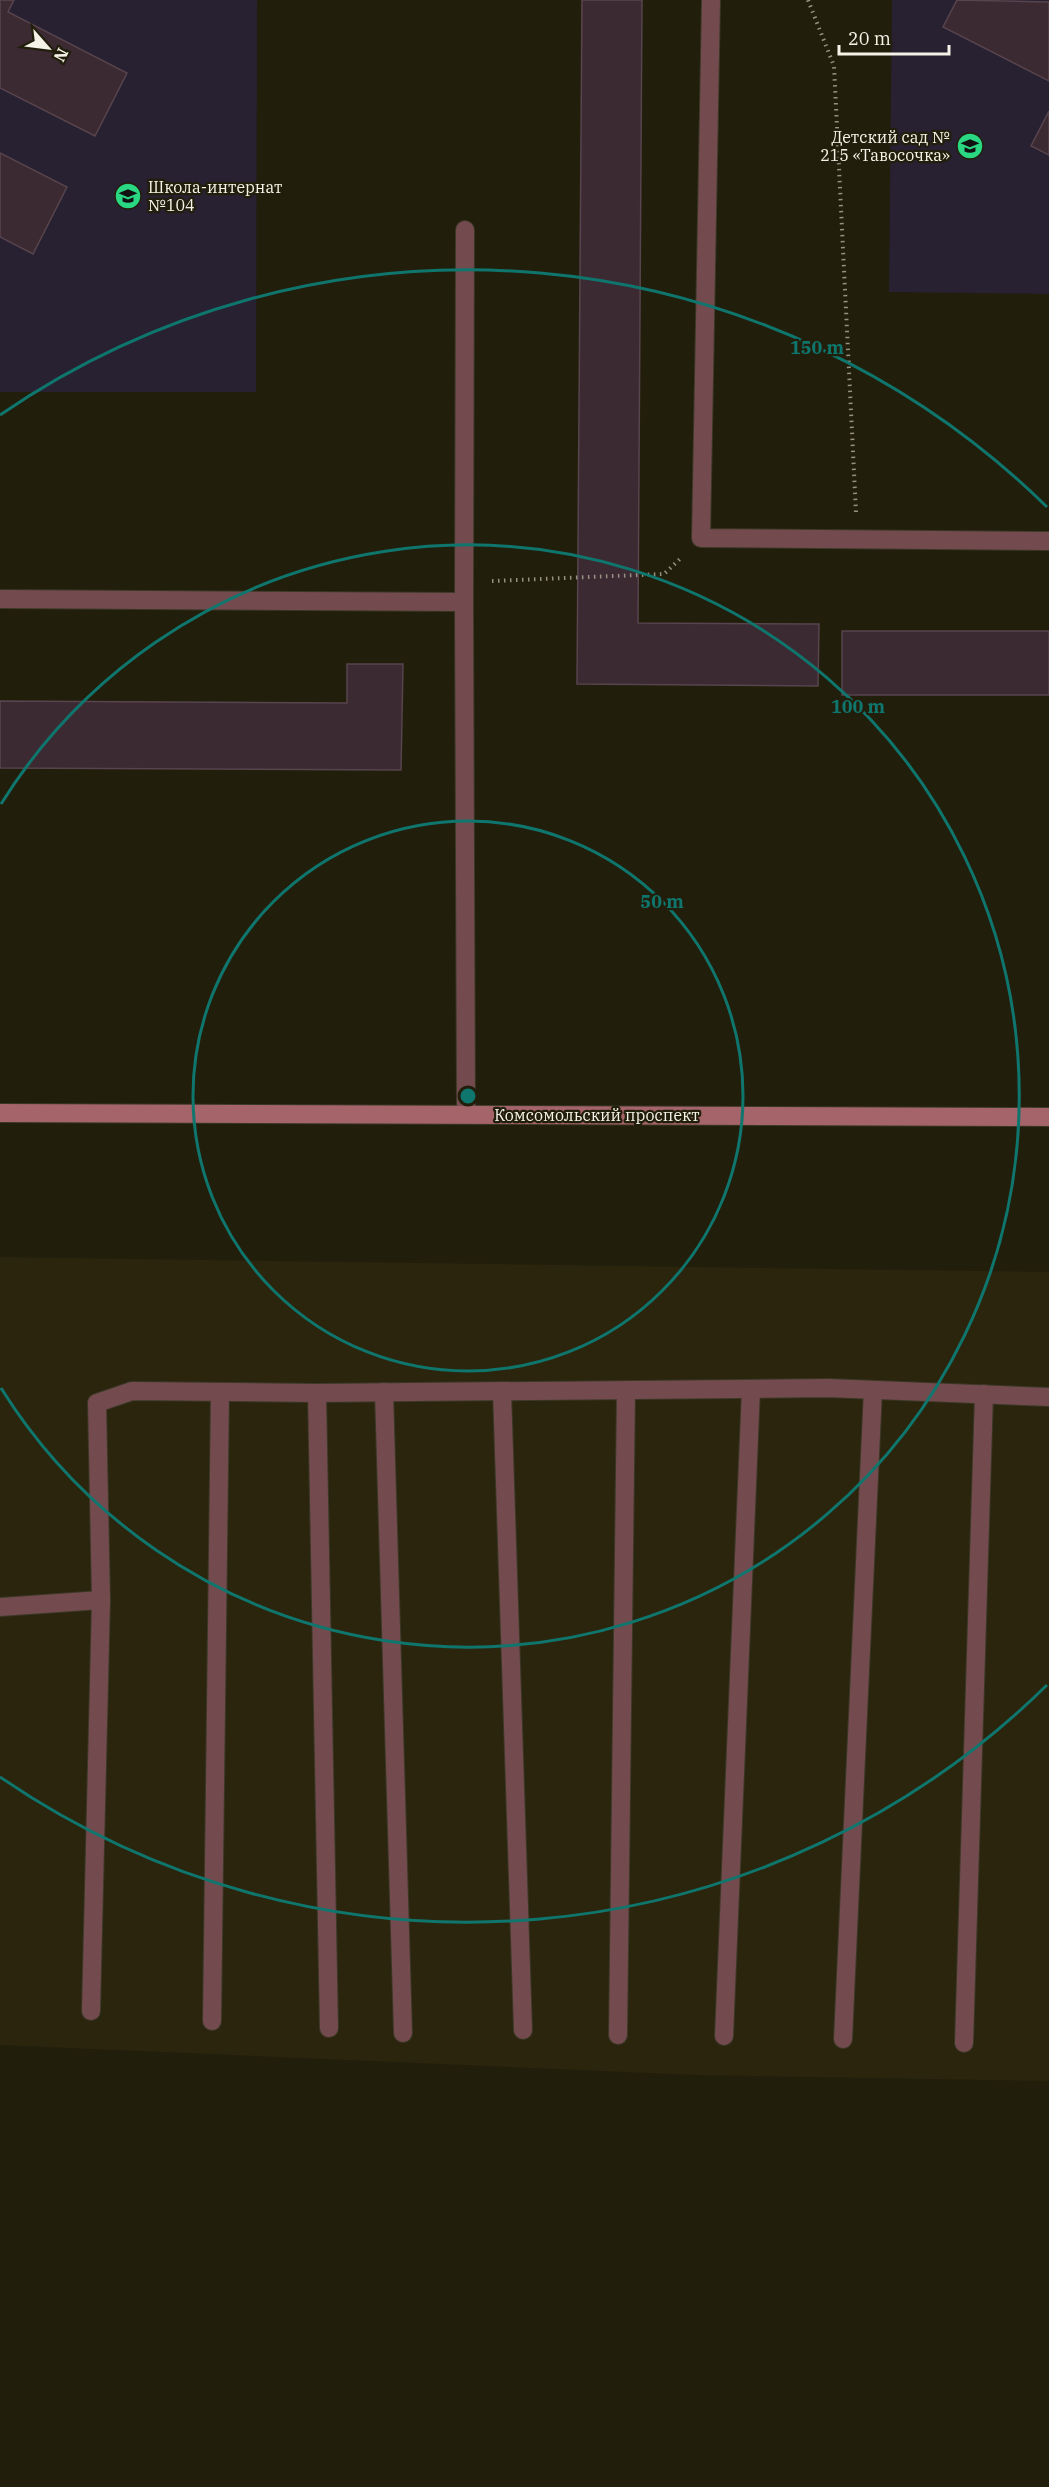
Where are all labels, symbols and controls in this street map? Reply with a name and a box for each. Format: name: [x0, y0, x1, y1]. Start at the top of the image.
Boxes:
north arrow: [18, 18, 78, 78]
scale bar: [839, 18, 948, 56]
text: 20 m: [848, 27, 891, 50]
text: N: [49, 45, 73, 65]
place label: Детский сад № 215 «Тавосочка»: [820, 127, 950, 165]
school or university icon: Детский сад № 215 «Тавосочка»: [955, 131, 985, 161]
place label: Школа-интернат №104: [148, 177, 282, 215]
school or university icon: Школа-интернат №104: [113, 181, 143, 211]
text: 150 m: [790, 336, 845, 359]
text: 100 m: [831, 695, 886, 718]
text: 50 m: [640, 890, 684, 913]
centre of rings: [458, 1086, 478, 1106]
street label: Комсомольский проспект: [494, 1105, 700, 1125]

